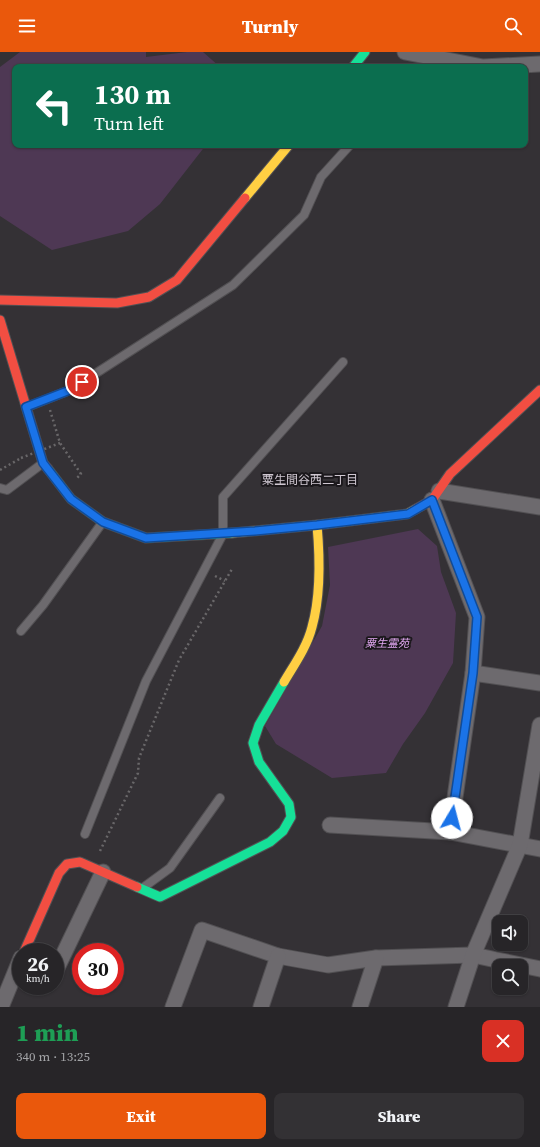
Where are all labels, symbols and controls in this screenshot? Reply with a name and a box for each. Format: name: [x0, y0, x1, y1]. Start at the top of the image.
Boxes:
text: Turnly: [242, 14, 298, 39]
icon: menu: [16, 15, 38, 37]
icon: search: [502, 15, 524, 37]
text: 130 m: [94, 75, 171, 113]
icon: left: [28, 80, 80, 132]
text: Turn left: [94, 111, 164, 136]
pin: [65, 365, 99, 399]
icon: arrive: [71, 371, 93, 393]
district label: 粟生間谷西二丁目: [262, 472, 358, 488]
park label: 粟生霊苑: [365, 636, 411, 651]
position arrow: [431, 797, 473, 839]
map controls: [492, 915, 528, 995]
button: sound: [492, 915, 528, 951]
speed limit sign: 30: [72, 943, 124, 995]
text: 26: [27, 950, 49, 978]
button: search: [492, 959, 528, 995]
text: km/h: [26, 972, 50, 985]
text: 1 min: [16, 1016, 79, 1049]
button: close: [482, 1020, 524, 1062]
text: 340 m · 13:25: [16, 1048, 90, 1065]
button: Exit: [16, 1093, 266, 1139]
button: Share: [274, 1093, 524, 1139]

